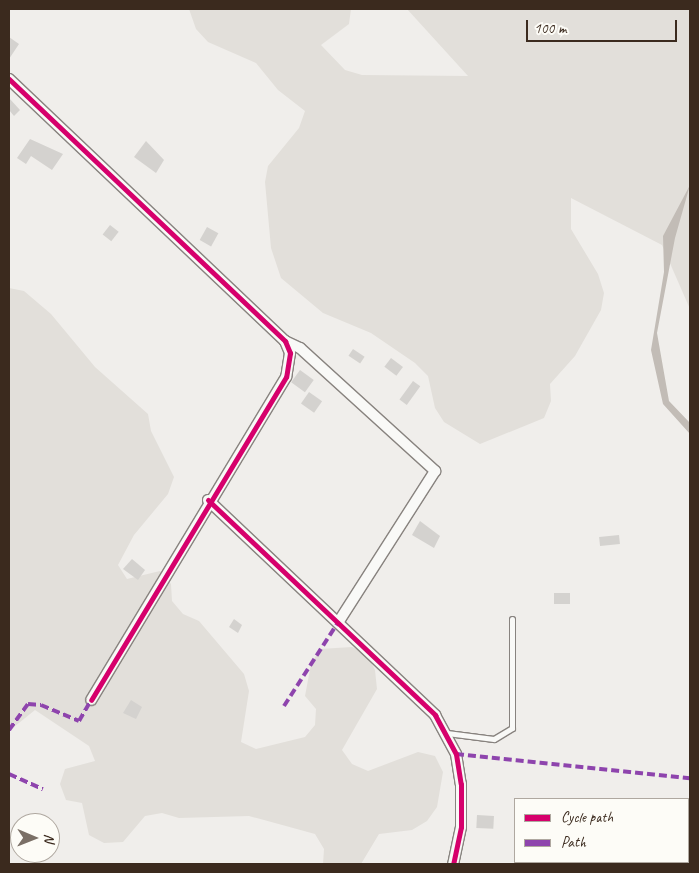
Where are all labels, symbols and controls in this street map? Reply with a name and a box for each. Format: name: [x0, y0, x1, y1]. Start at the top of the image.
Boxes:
scale bar: [529, 10, 680, 42]
text: 100 m: [534, 19, 566, 38]
legend: [514, 798, 689, 863]
text: Cycle path: [561, 808, 613, 827]
north arrow: [10, 813, 60, 863]
text: Path: [561, 833, 586, 852]
text: N: [41, 834, 58, 843]

